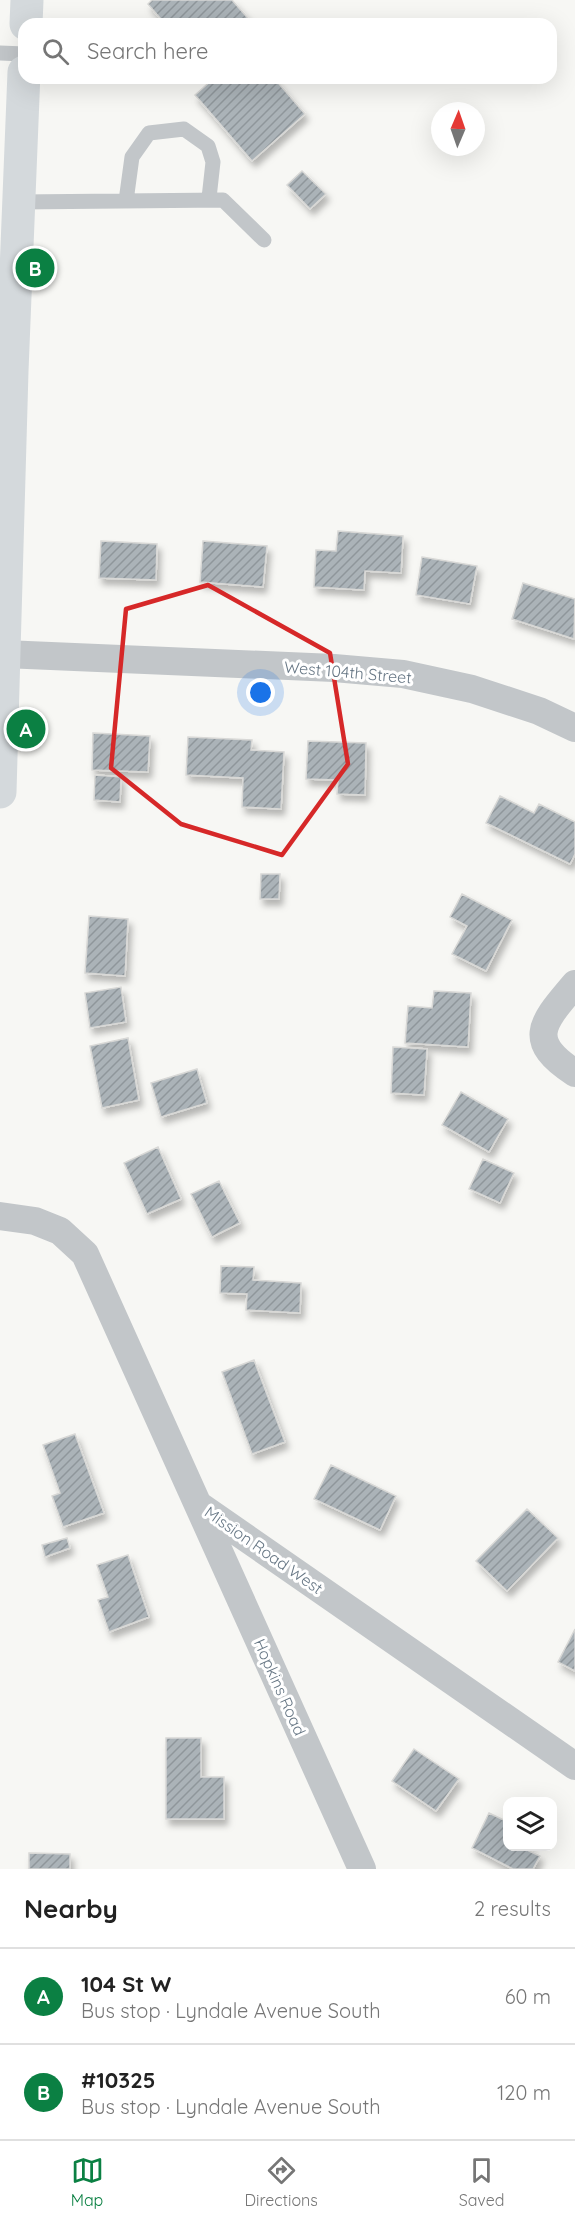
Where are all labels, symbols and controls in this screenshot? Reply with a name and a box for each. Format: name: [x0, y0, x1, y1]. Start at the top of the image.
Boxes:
search box: [18, 18, 557, 84]
icon: search: [39, 35, 72, 68]
text: Search here: [87, 37, 208, 65]
north arrow: [431, 102, 485, 156]
pin: B: [15, 246, 54, 290]
street label: West 104th Street: [283, 656, 413, 688]
your location: [246, 678, 275, 707]
pin: A: [6, 706, 46, 752]
street label: Mission Road West: [201, 1502, 327, 1598]
street label: Hopkins Road: [250, 1636, 310, 1738]
map controls: [503, 1797, 557, 1851]
button: layers: [503, 1797, 557, 1851]
text: Nearby: [24, 1892, 118, 1925]
text: 2 results: [474, 1896, 551, 1921]
text: 104 St W: [81, 1970, 171, 1998]
text: A: [37, 1984, 50, 2009]
text: 60 m: [505, 1984, 551, 2009]
text: Bus stop · Lyndale Avenue South: [81, 1998, 381, 2023]
text: #10325: [81, 2066, 155, 2094]
text: B: [37, 2080, 50, 2105]
text: 120 m: [497, 2080, 551, 2105]
text: Bus stop · Lyndale Avenue South: [81, 2094, 381, 2119]
tab: Map: [71, 2154, 104, 2210]
tab: Directions: [245, 2154, 318, 2210]
tab: Saved: [459, 2154, 504, 2210]

